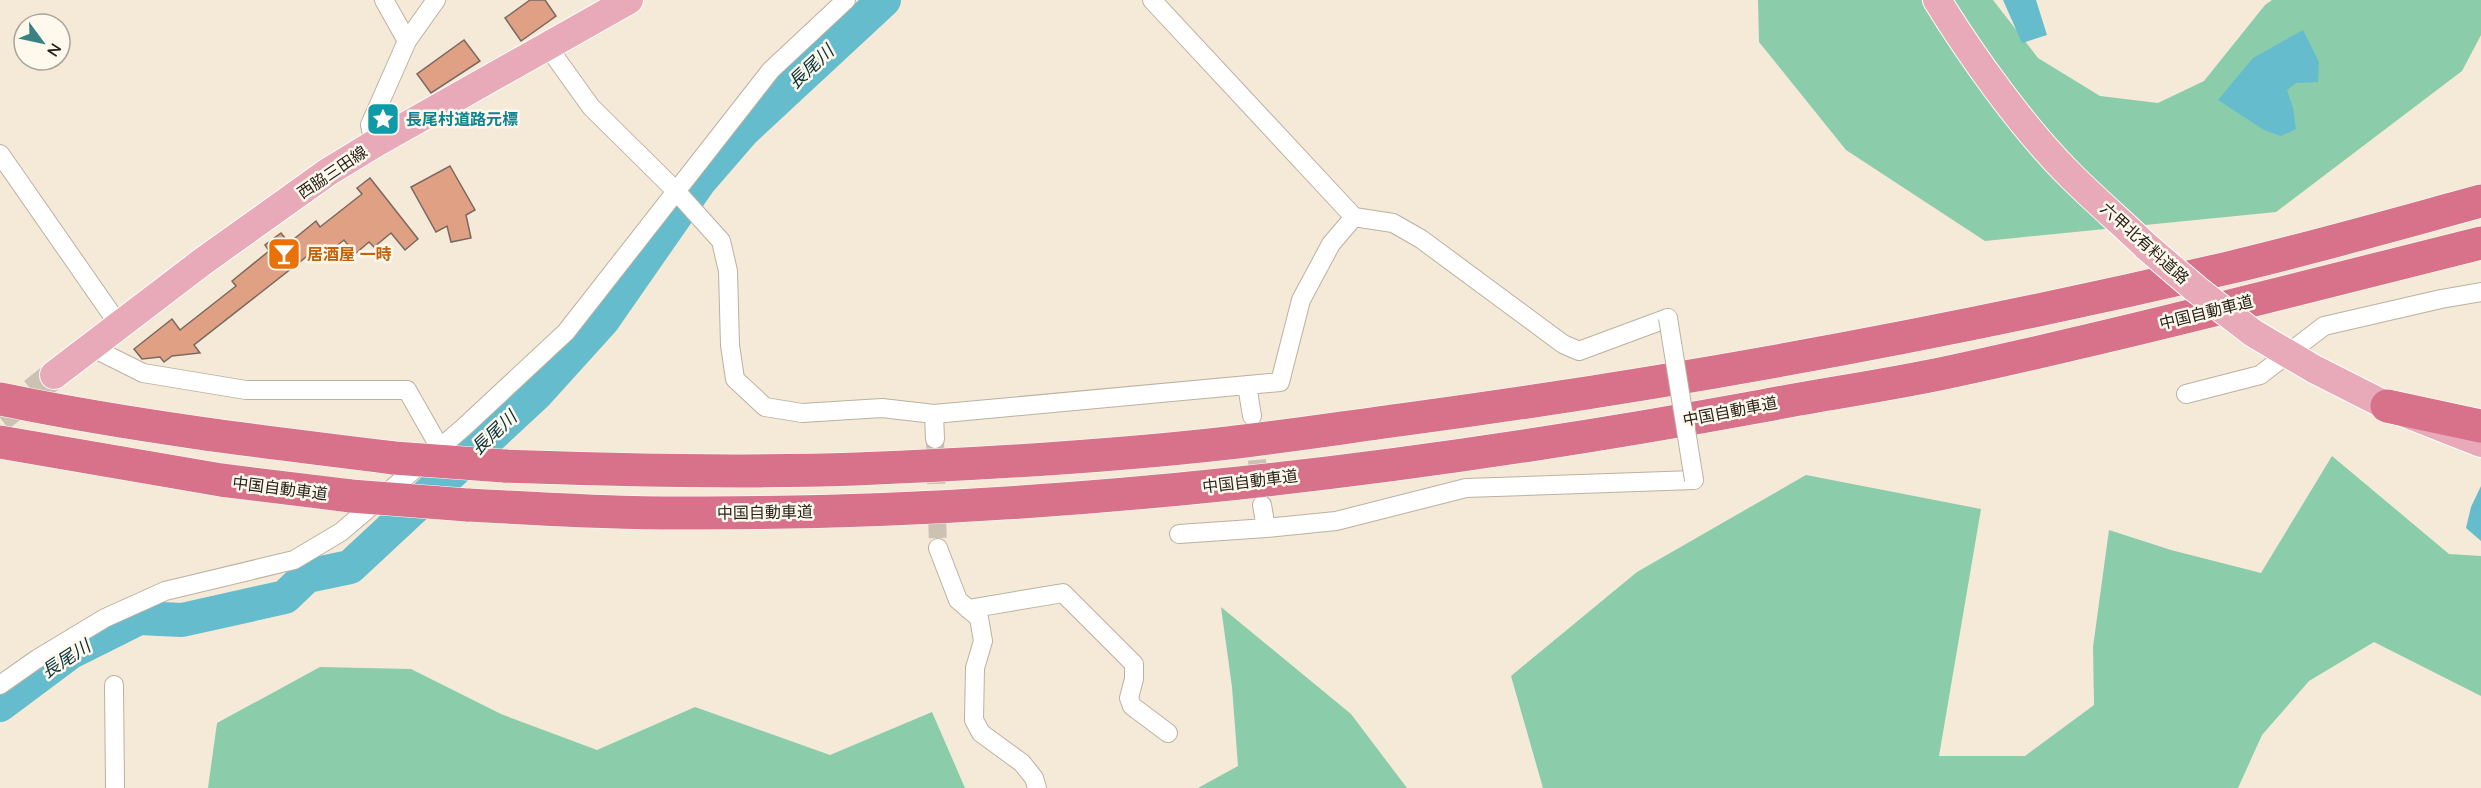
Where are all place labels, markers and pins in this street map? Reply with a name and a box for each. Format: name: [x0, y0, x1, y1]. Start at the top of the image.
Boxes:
place icon: 長尾村道路元標: [365, 101, 401, 137]
place label: 長尾村道路元標: [406, 109, 518, 129]
bar icon: 居酒屋 一時: [266, 236, 302, 272]
place label: 居酒屋 一時: [307, 244, 391, 264]

